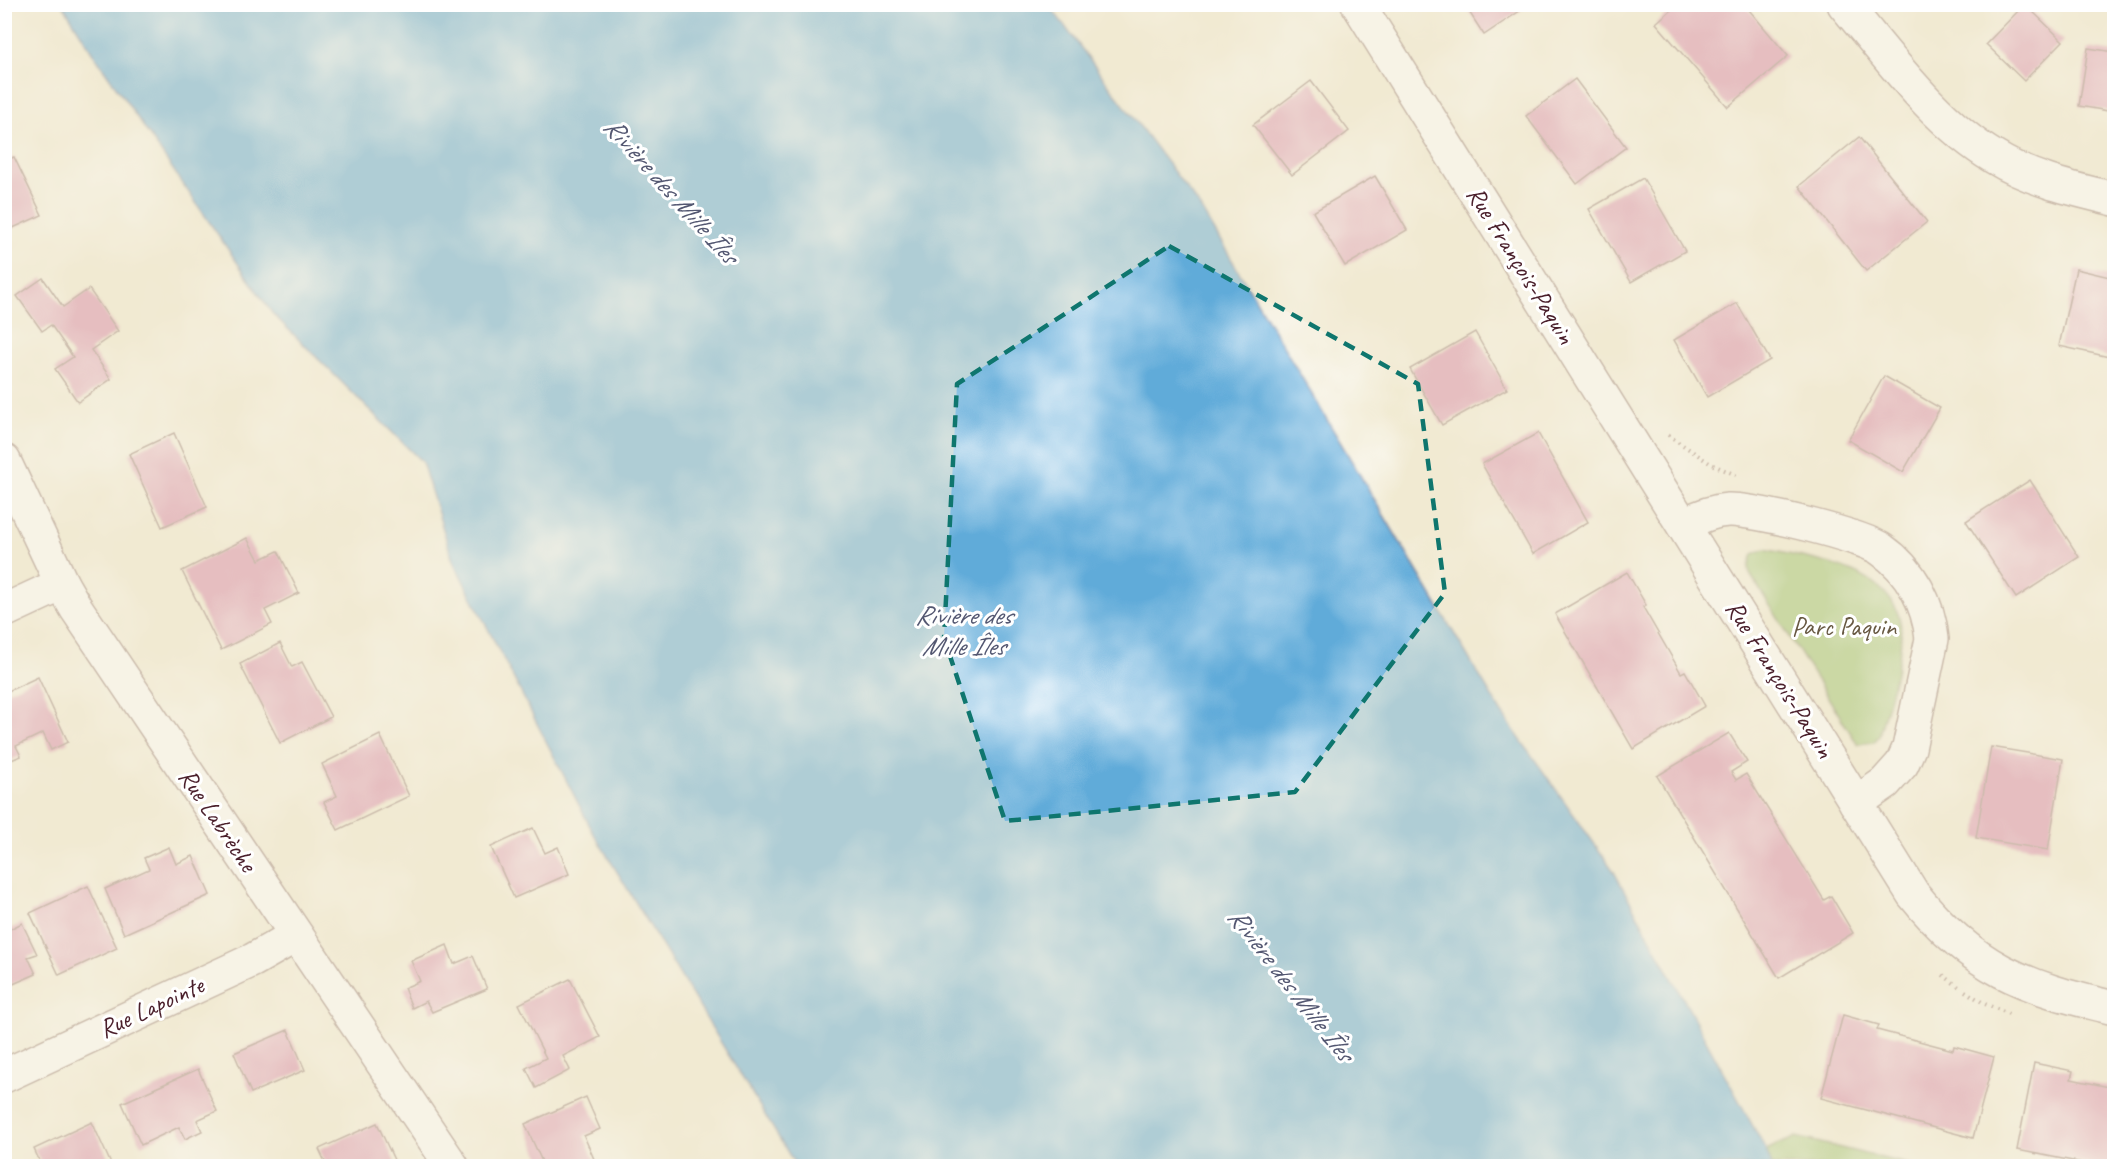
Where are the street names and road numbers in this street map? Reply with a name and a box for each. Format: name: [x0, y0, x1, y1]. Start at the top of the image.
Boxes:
street label: Rue François-Paquin: [1459, 180, 1583, 350]
street label: Rue François-Paquin: [1718, 594, 1842, 764]
street label: Rue Labrèche: [171, 762, 266, 880]
street label: Rue Lapointe: [93, 968, 210, 1046]

